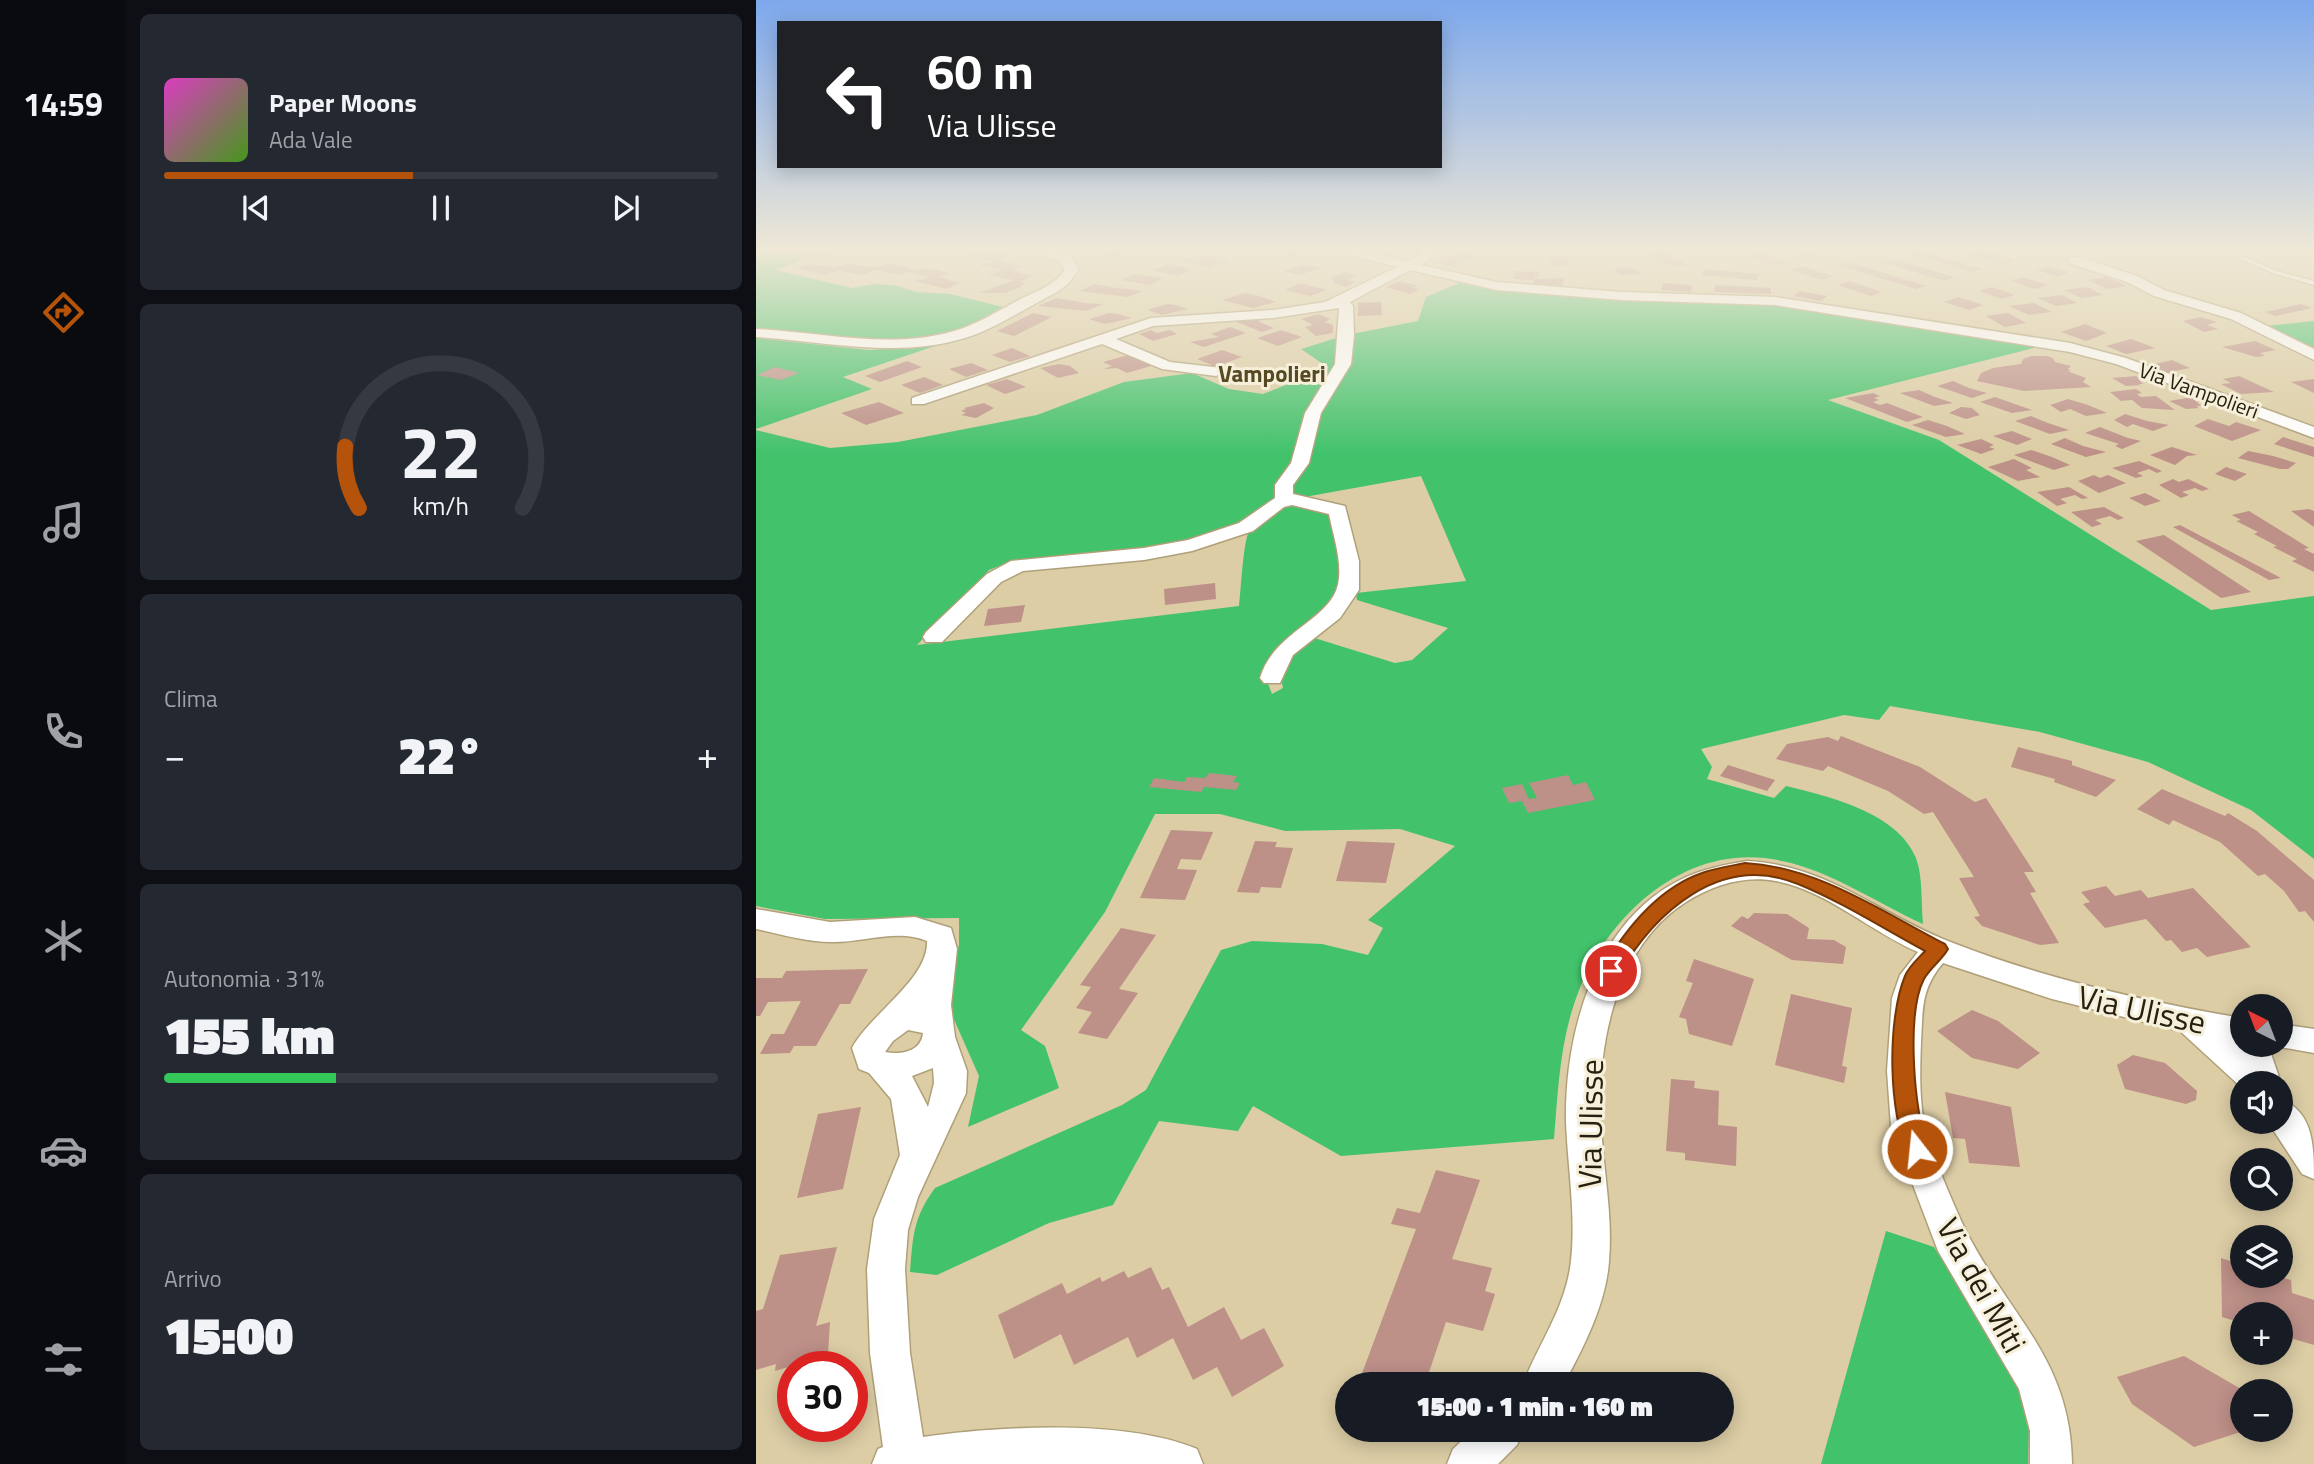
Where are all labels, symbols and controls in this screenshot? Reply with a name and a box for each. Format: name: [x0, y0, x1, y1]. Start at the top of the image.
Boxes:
text: 60 m: [927, 33, 1034, 108]
icon: left: [812, 49, 903, 140]
text: 14:59: [23, 80, 103, 128]
text: Paper Moons: [269, 83, 417, 122]
text: Via Ulisse: [927, 101, 1057, 149]
text: Ada Vale: [269, 122, 353, 157]
icon: previous: [237, 189, 275, 227]
icon: pause: [422, 189, 460, 227]
icon: next: [607, 189, 645, 227]
icon: directions: [39, 288, 88, 337]
street label: Via Vampolieri: [2134, 353, 2264, 427]
district label: Vampolieri: [1218, 356, 1326, 391]
text: 22: [400, 396, 482, 506]
text: km/h: [413, 487, 469, 525]
icon: music: [39, 498, 88, 547]
text: Clima: [164, 681, 218, 716]
icon: phone: [39, 707, 88, 756]
text: 22°: [398, 715, 484, 794]
text: −: [164, 726, 185, 784]
text: +: [697, 726, 718, 784]
icon: climate: [39, 916, 88, 965]
pin: [1581, 941, 1641, 1001]
icon: arrive: [1592, 952, 1630, 990]
text: Autonomia · 31%: [164, 961, 324, 996]
street label: Via Ulisse: [2074, 972, 2210, 1046]
north arrow: [2230, 994, 2292, 1057]
map controls: [2230, 994, 2293, 1442]
text: 155 km: [164, 995, 335, 1074]
street label: Via Ulisse: [1565, 1059, 1615, 1189]
button: sound: [2230, 1071, 2293, 1134]
position arrow: [1880, 1112, 1954, 1186]
icon: car: [39, 1126, 88, 1175]
button: search: [2230, 1148, 2293, 1211]
street label: Via dei Miti: [1925, 1209, 2039, 1361]
button: layers: [2230, 1225, 2293, 1288]
text: Arrivo: [164, 1261, 222, 1296]
text: 15:00: [164, 1295, 293, 1374]
button: +: [2230, 1302, 2293, 1365]
icon: filters: [39, 1335, 88, 1384]
speed limit sign: 30: [777, 1351, 868, 1442]
button: −: [2230, 1379, 2293, 1442]
text: 15:00 · 1 min · 160 m: [1416, 1387, 1653, 1426]

